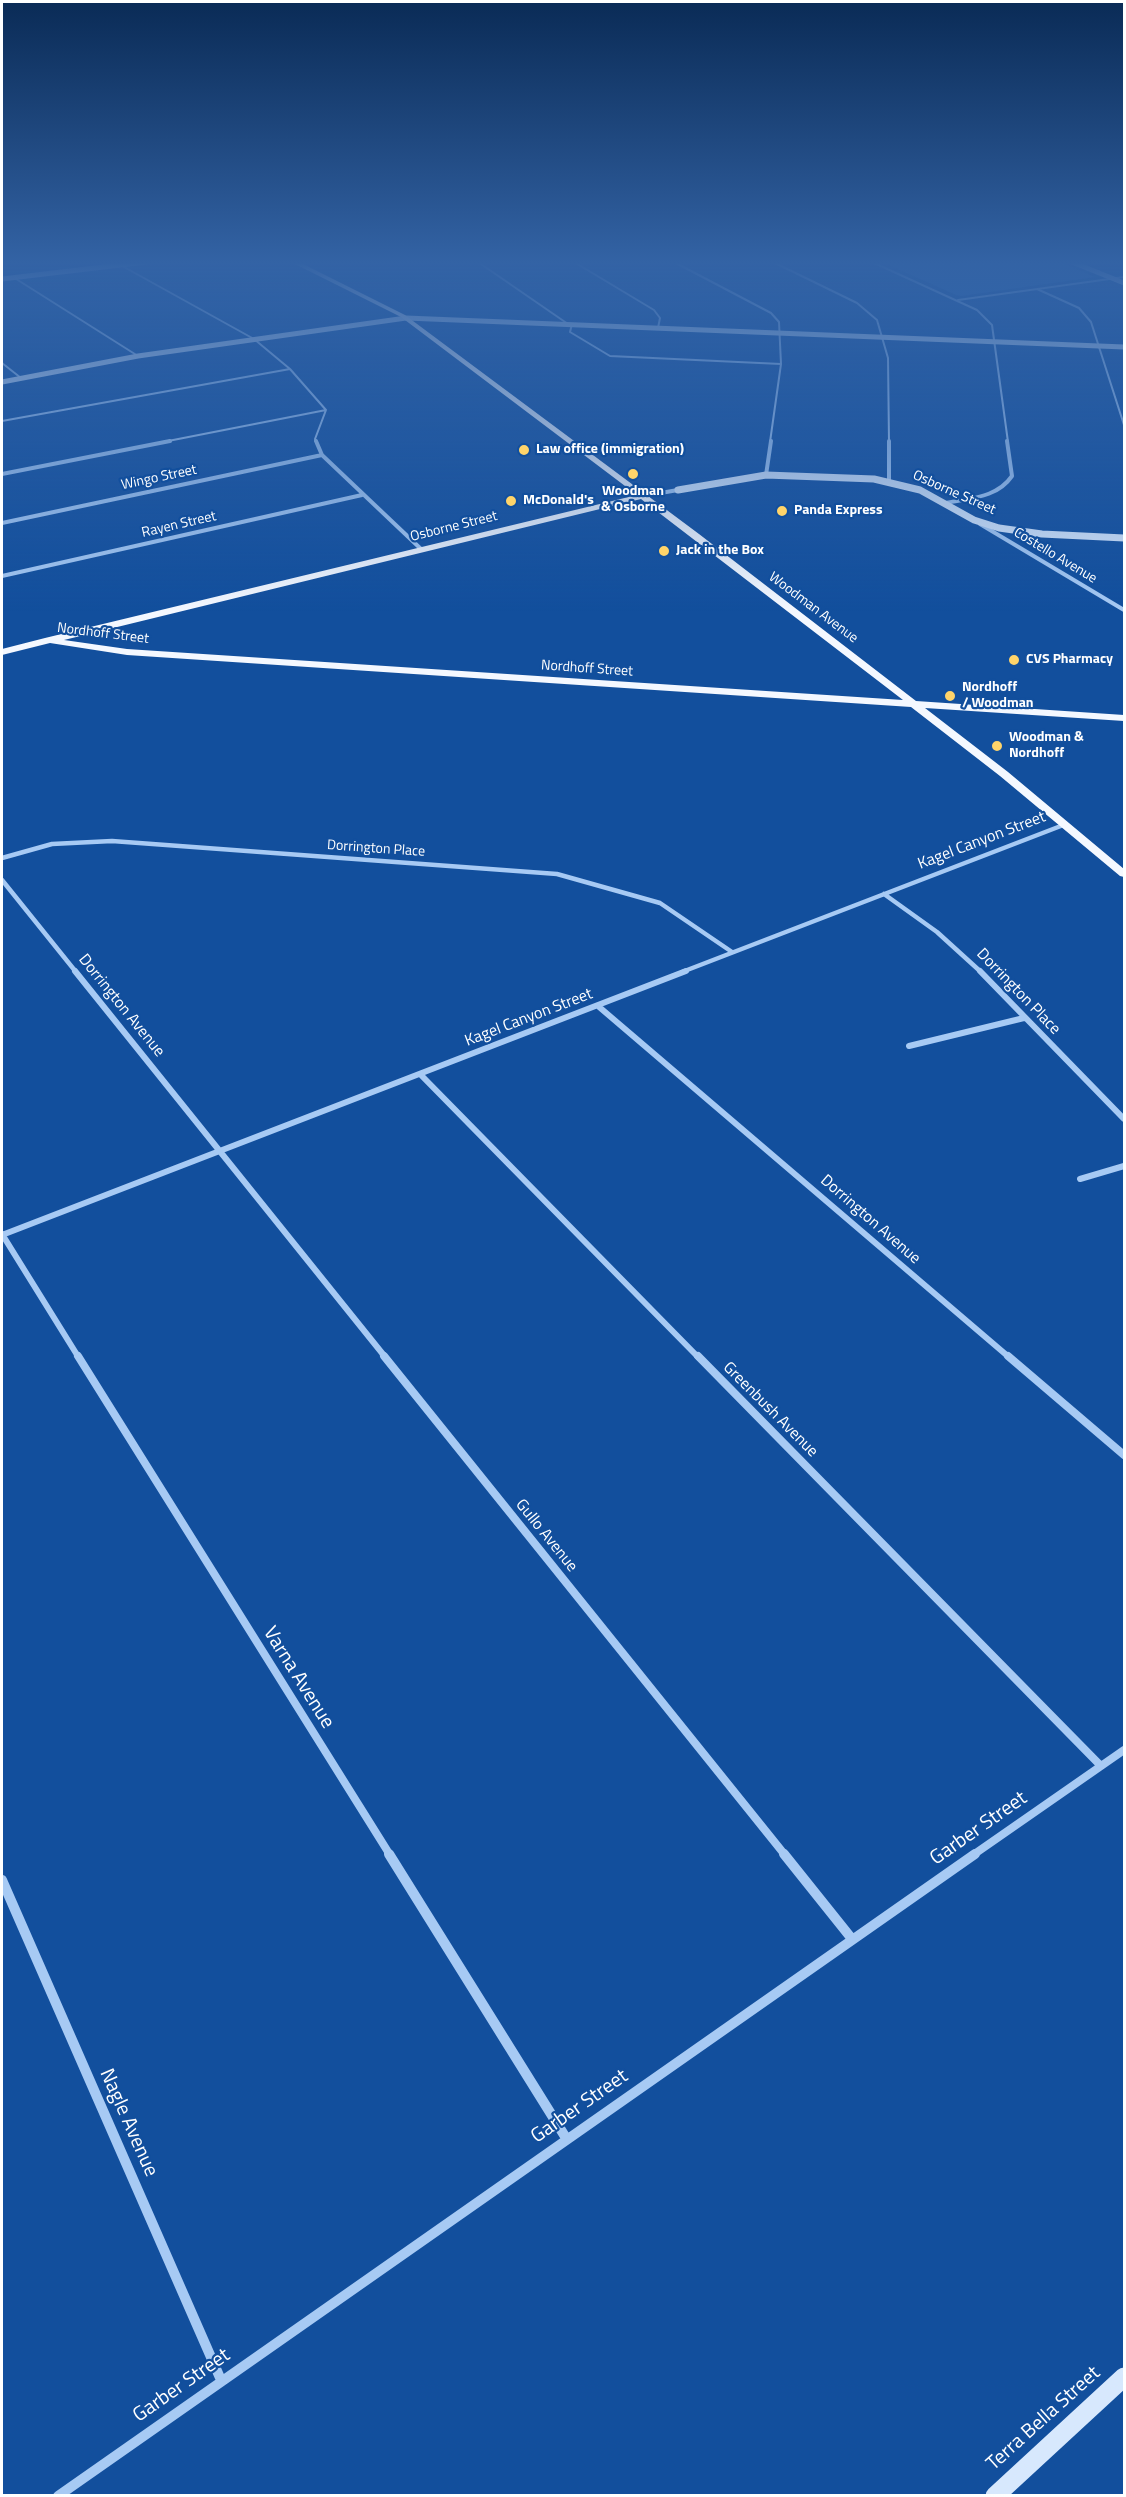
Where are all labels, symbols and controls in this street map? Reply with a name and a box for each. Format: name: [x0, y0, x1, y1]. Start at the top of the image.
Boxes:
place label: Law office (immigration): [536, 442, 684, 458]
marker: Law office (immigration): [517, 443, 531, 457]
street label: Wingo Street: [120, 462, 198, 494]
marker: Woodman & Osborne: [626, 467, 640, 481]
street label: Osborne Street: [910, 467, 998, 519]
place label: Woodman & Osborne: [601, 484, 665, 516]
place label: McDonald's: [523, 493, 594, 509]
marker: McDonald's: [504, 494, 518, 508]
place label: Panda Express: [794, 503, 883, 519]
marker: Panda Express: [775, 504, 789, 518]
street label: Rayen Street: [140, 508, 218, 542]
street label: Osborne Street: [409, 508, 499, 546]
street label: Costello Avenue: [1010, 525, 1100, 587]
place label: Jack in the Box: [676, 543, 764, 559]
marker: Jack in the Box: [657, 544, 671, 558]
street label: Woodman Avenue: [765, 569, 861, 647]
street label: Nordhoff Street: [56, 620, 150, 648]
place label: CVS Pharmacy: [1026, 652, 1113, 668]
marker: CVS Pharmacy: [1007, 653, 1021, 667]
street label: Nordhoff Street: [540, 657, 634, 681]
place label: Nordhoff / Woodman: [962, 680, 1034, 712]
marker: Nordhoff / Woodman: [943, 689, 957, 703]
place label: Woodman & Nordhoff: [1009, 730, 1084, 762]
marker: Woodman & Nordhoff: [990, 739, 1004, 753]
street label: Kagel Canyon Street: [915, 808, 1049, 874]
street label: Dorrington Place: [326, 837, 426, 861]
street label: Dorrington Place: [972, 945, 1064, 1039]
street label: Dorrington Avenue: [74, 951, 168, 1061]
street label: Kagel Canyon Street: [462, 985, 596, 1051]
street label: Dorrington Avenue: [816, 1171, 924, 1269]
street label: Greenbush Avenue: [718, 1358, 822, 1462]
street label: Gullo Avenue: [511, 1496, 581, 1576]
street label: Varna Avenue: [257, 1623, 339, 1733]
street label: Garber Street: [926, 1787, 1032, 1871]
street label: Nagle Avenue: [94, 2065, 162, 2181]
street label: Garber Street: [527, 2065, 633, 2149]
street label: Garber Street: [129, 2344, 235, 2428]
street label: Terra Bella Street: [982, 2362, 1106, 2476]

